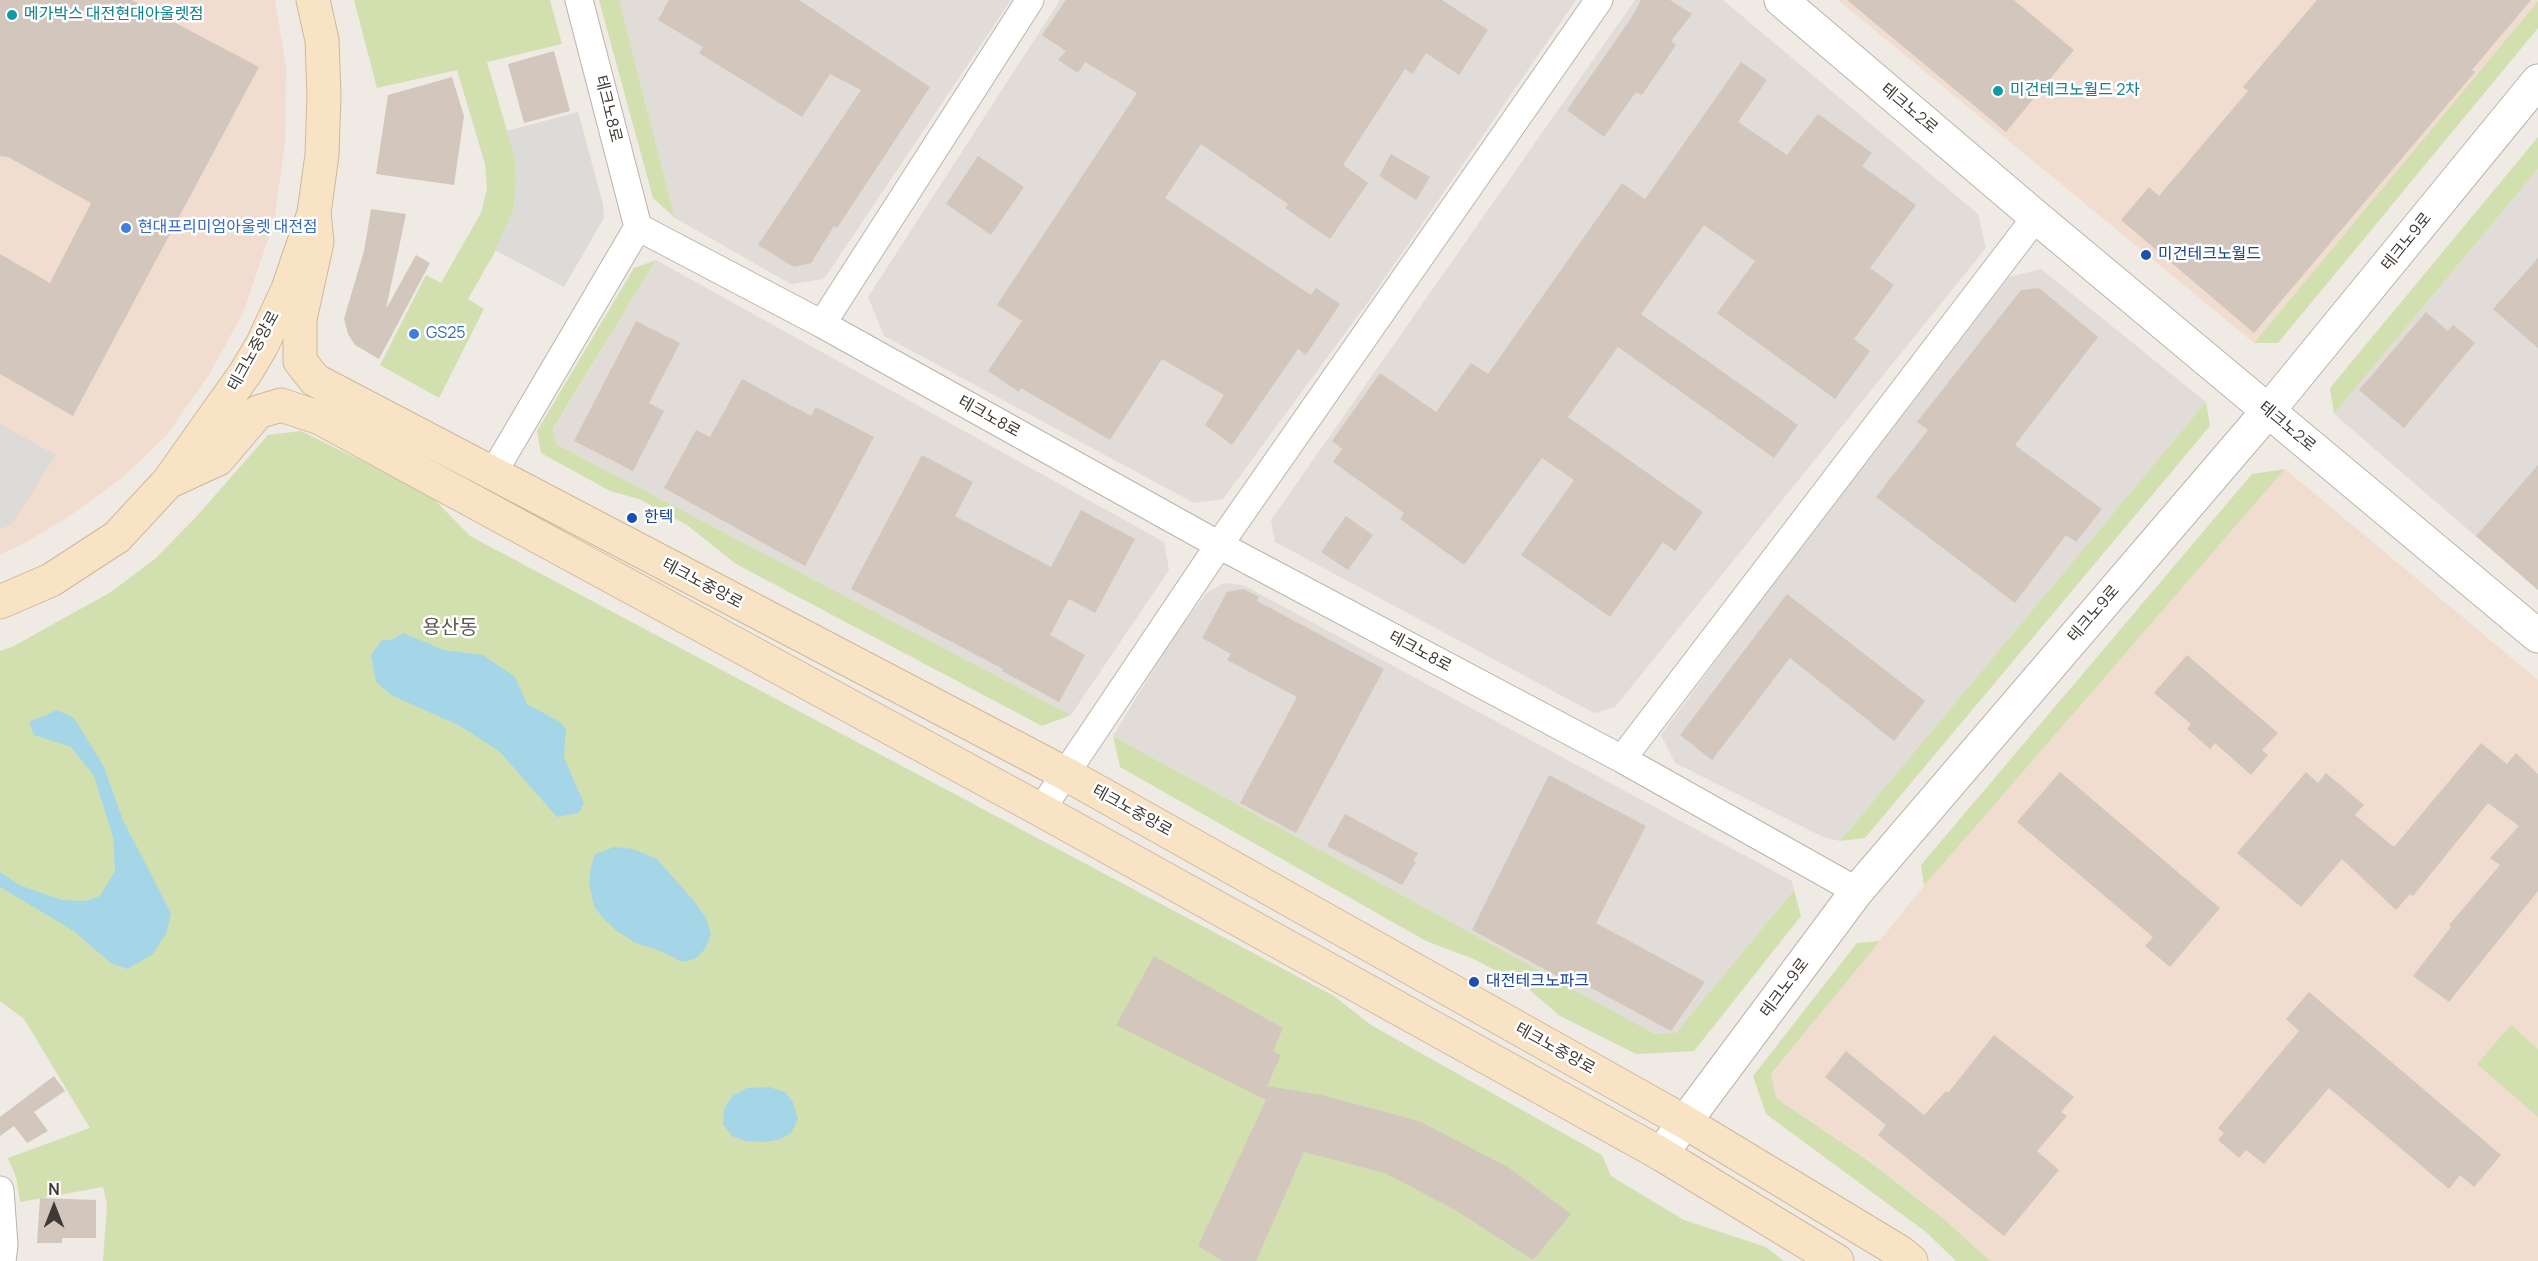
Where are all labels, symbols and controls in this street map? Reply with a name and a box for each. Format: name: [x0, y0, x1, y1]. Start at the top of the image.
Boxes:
place label: 메가박스 대전현대아울렛점: [24, 5, 204, 25]
marker: 메가박스 대전현대아울렛점: [5, 8, 19, 22]
street label: 테크노8로: [590, 74, 626, 144]
street label: 테크노2로: [1877, 80, 1941, 138]
place label: 미건테크노월드 2차: [2010, 81, 2140, 101]
marker: 미건테크노월드 2차: [1991, 84, 2005, 98]
street label: 테크노9로: [2378, 209, 2436, 275]
place label: 현대프리미엄아울렛 대전점: [138, 218, 318, 238]
marker: 현대프리미엄아울렛 대전점: [119, 221, 133, 235]
place label: 미건테크노월드: [2158, 245, 2261, 265]
marker: 미건테크노월드: [2139, 248, 2153, 262]
street label: 테크노중앙로: [224, 308, 284, 394]
place label: GS25: [426, 324, 466, 344]
marker: GS25: [407, 327, 421, 341]
street label: 테크노8로: [955, 392, 1023, 442]
street label: 테크노2로: [2255, 398, 2319, 456]
place label: 한텍: [644, 508, 673, 528]
marker: 한텍: [625, 511, 639, 525]
street label: 테크노중앙로: [659, 555, 745, 613]
street label: 테크노9로: [2064, 582, 2124, 646]
district label: 용산동: [422, 616, 478, 640]
street label: 테크노8로: [1385, 628, 1455, 676]
street label: 테크노중앙로: [1089, 781, 1175, 841]
street label: 테크노9로: [1757, 955, 1813, 1021]
place label: 대전테크노파크: [1486, 972, 1589, 992]
marker: 대전테크노파크: [1467, 975, 1481, 989]
street label: 테크노중앙로: [1512, 1019, 1598, 1079]
north arrow: [24, 1177, 84, 1237]
text: N: [48, 1178, 60, 1200]

